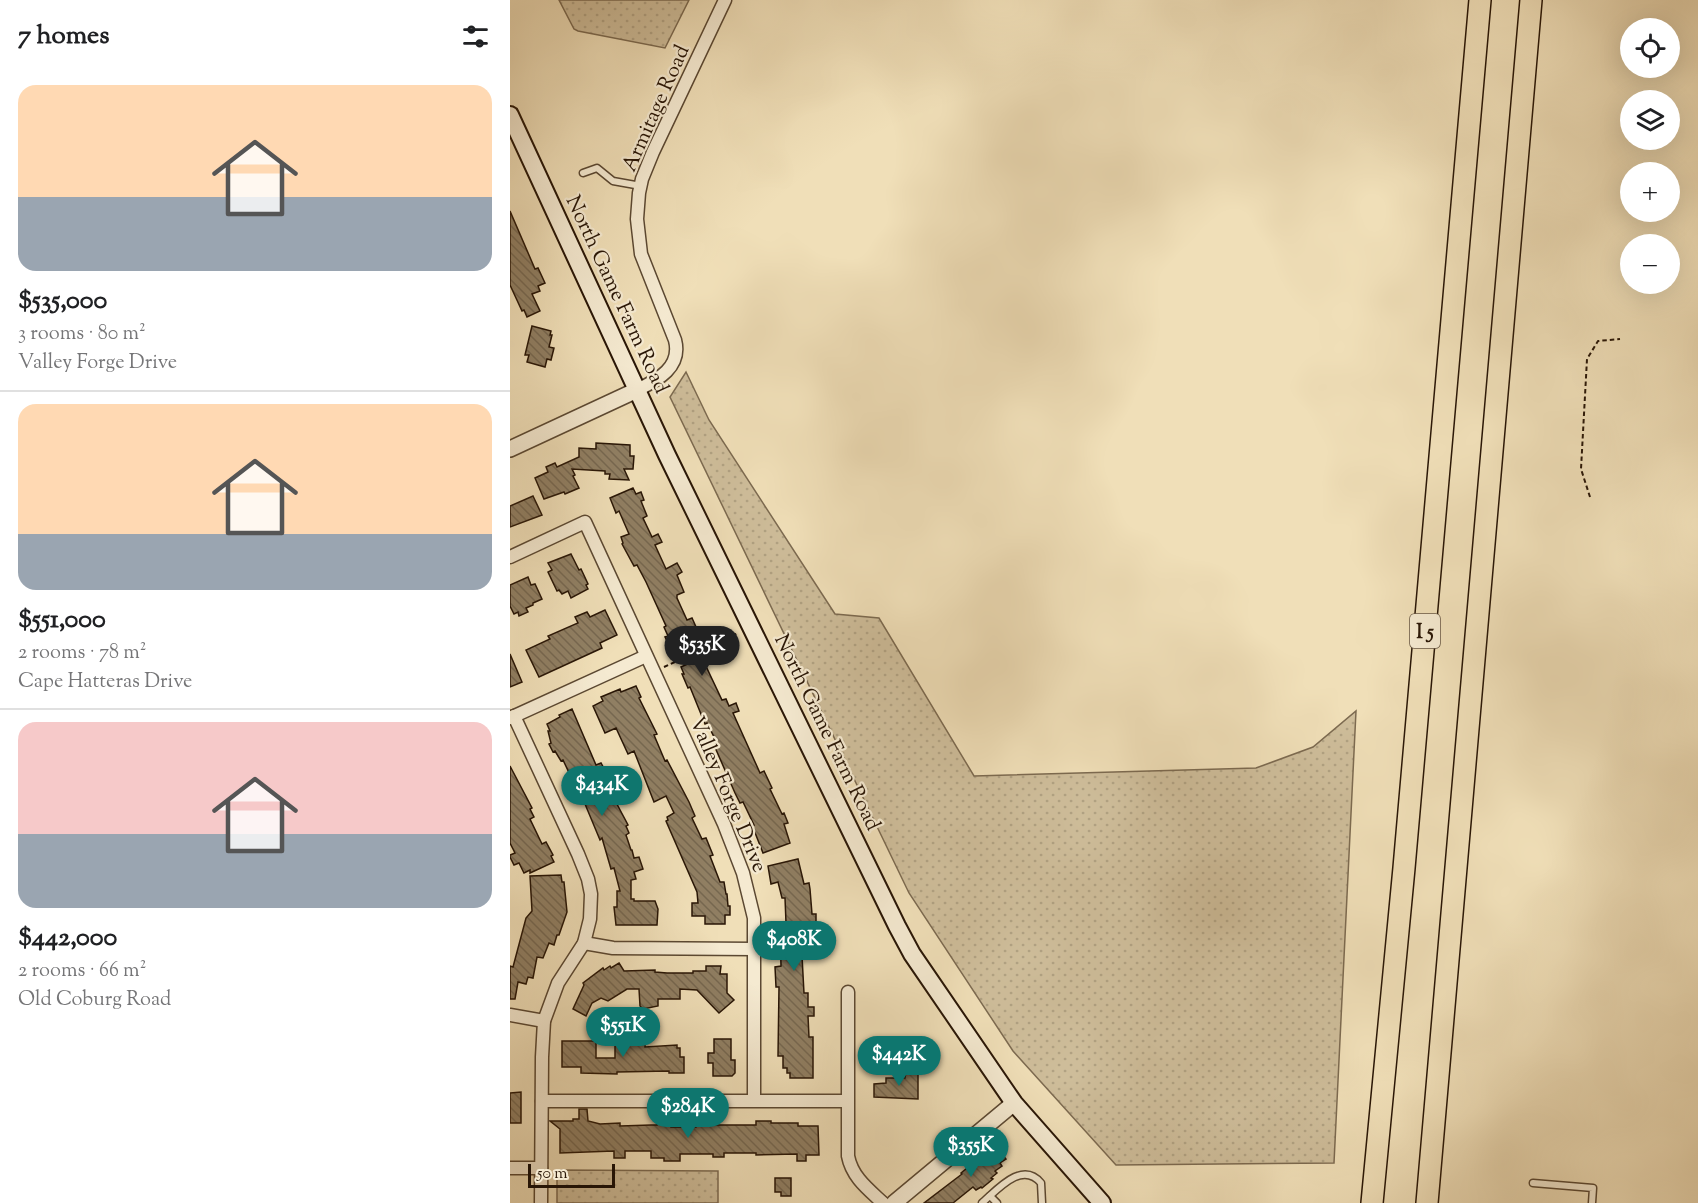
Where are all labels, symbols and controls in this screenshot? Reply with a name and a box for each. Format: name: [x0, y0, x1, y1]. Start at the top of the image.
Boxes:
text: 7 homes: [18, 18, 109, 55]
map controls: [1620, 18, 1680, 294]
button: locate: [1620, 18, 1680, 78]
icon: filters: [459, 20, 492, 53]
street label: Armitage Road: [615, 41, 698, 177]
button: layers: [1620, 90, 1680, 150]
icon: home: [201, 124, 309, 232]
button: +: [1620, 162, 1680, 222]
street label: North Game Farm Road: [557, 191, 675, 399]
button: −: [1620, 234, 1680, 294]
text: $535,000: [18, 283, 107, 320]
text: 3 rooms · 80 m²: [18, 320, 146, 349]
text: Valley Forge Drive: [18, 349, 177, 378]
icon: home: [201, 443, 309, 551]
text: $551,000: [18, 602, 106, 639]
road number: I 5: [1410, 614, 1440, 648]
pin: $535K: [660, 626, 744, 677]
street label: North Game Farm Road: [765, 629, 887, 837]
text: $535K: [679, 631, 725, 660]
text: 2 rooms · 78 m²: [18, 639, 147, 668]
text: Cape Hatteras Drive: [18, 668, 192, 697]
street label: Valley Forge Drive: [681, 712, 774, 877]
icon: home: [201, 761, 309, 869]
pin: $434K: [560, 766, 644, 817]
text: $434K: [575, 771, 629, 800]
text: $442,000: [18, 920, 117, 957]
pin: $408K: [752, 921, 836, 972]
text: $408K: [766, 926, 822, 955]
text: 2 rooms · 66 m²: [18, 957, 146, 986]
text: Old Coburg Road: [18, 986, 171, 1015]
pin: $551K: [581, 1007, 665, 1058]
text: $551K: [600, 1012, 646, 1041]
pin: $442K: [857, 1036, 941, 1087]
text: $442K: [872, 1041, 926, 1070]
pin: $284K: [646, 1088, 730, 1139]
text: $284K: [661, 1093, 715, 1122]
pin: $355K: [929, 1127, 1013, 1178]
text: $355K: [947, 1132, 995, 1161]
scale bar: [528, 1161, 615, 1188]
text: 50 m: [537, 1163, 568, 1186]

